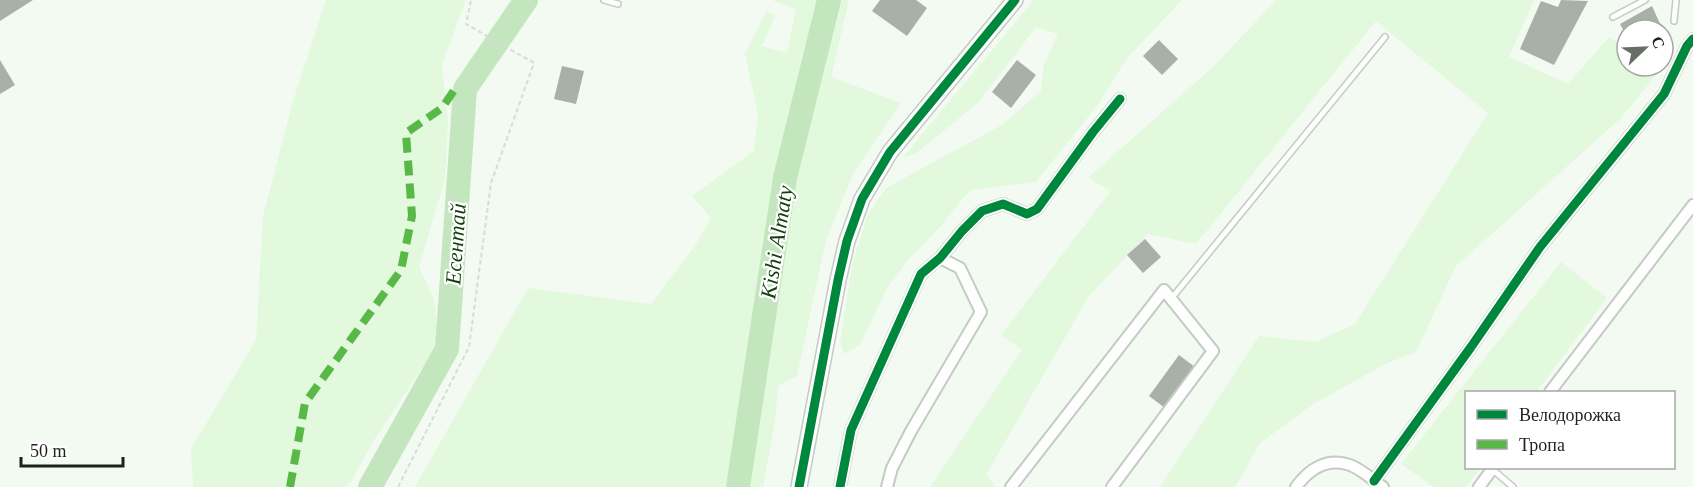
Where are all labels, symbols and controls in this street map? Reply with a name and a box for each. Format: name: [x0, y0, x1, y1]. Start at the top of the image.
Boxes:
north arrow: [1615, 18, 1675, 78]
text: С: [1648, 34, 1668, 51]
water label: Kіshі Almaty: [755, 183, 798, 301]
water label: Есентай: [440, 202, 471, 287]
legend: [1465, 391, 1675, 469]
text: Велодорожка: [1519, 405, 1621, 425]
scale bar: [21, 430, 123, 468]
text: Тропа: [1519, 435, 1565, 455]
text: 50 m: [30, 441, 67, 461]

